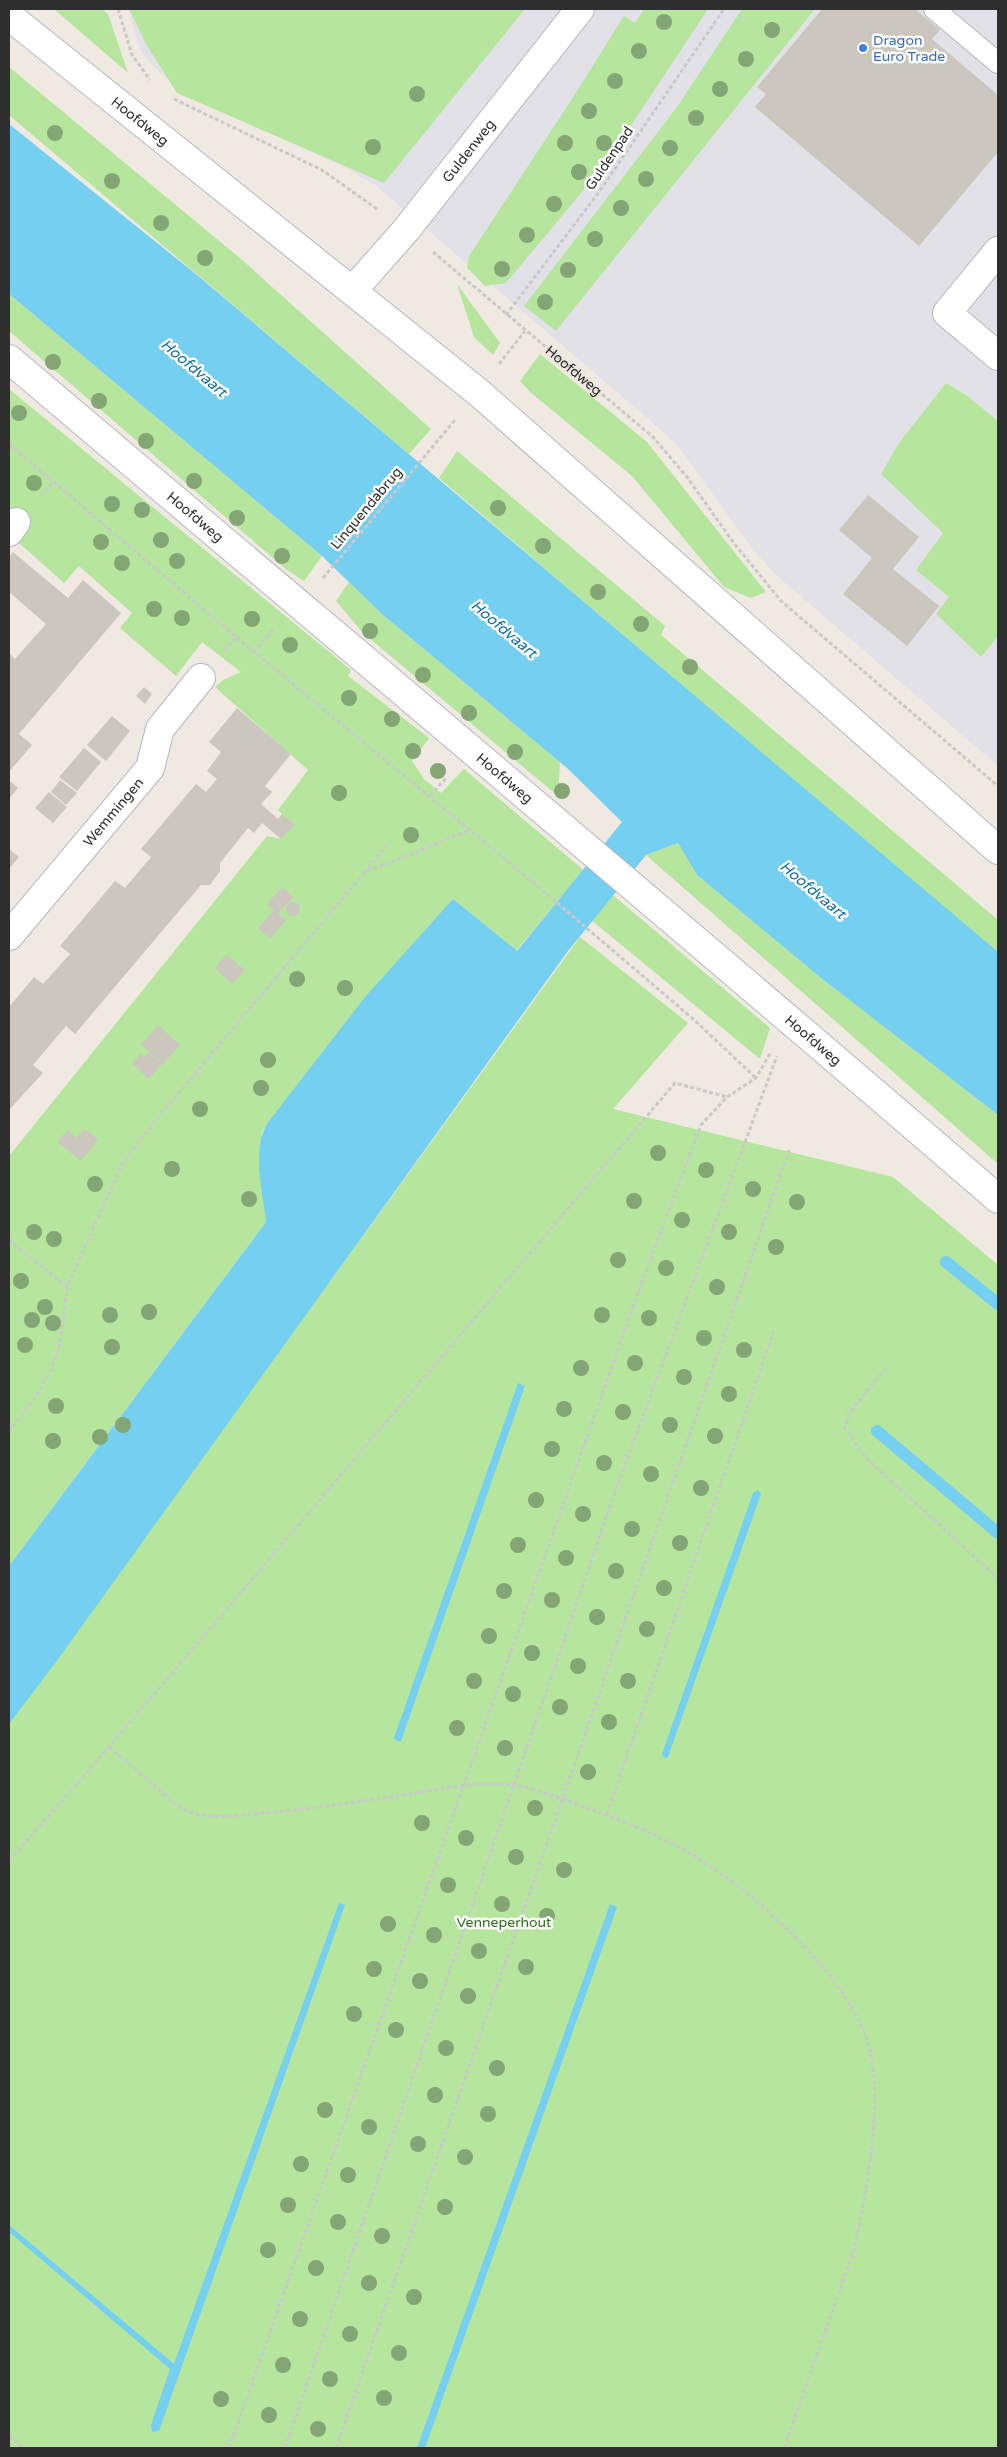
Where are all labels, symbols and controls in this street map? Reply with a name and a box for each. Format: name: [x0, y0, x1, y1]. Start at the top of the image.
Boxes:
place label: Dragon Euro Trade: [873, 32, 945, 65]
marker: Dragon Euro Trade: [857, 42, 869, 54]
street label: Hoofdweg: [108, 93, 172, 150]
street label: Guldenweg: [439, 116, 499, 186]
street label: Guldenpad: [582, 123, 637, 193]
water label: Hoofdvaart: [157, 335, 232, 402]
street label: Hoofdweg: [542, 342, 605, 399]
street label: Linquendabrug: [327, 464, 406, 553]
street label: Hoofdweg: [163, 488, 227, 546]
water label: Hoofdvaart: [467, 596, 542, 663]
street label: Hoofdweg: [473, 750, 536, 807]
street label: Wemmingen: [80, 774, 147, 850]
water label: Hoofdvaart: [776, 857, 851, 924]
street label: Hoofdweg: [781, 1012, 845, 1069]
park label: Venneperhout: [457, 1914, 552, 1931]

